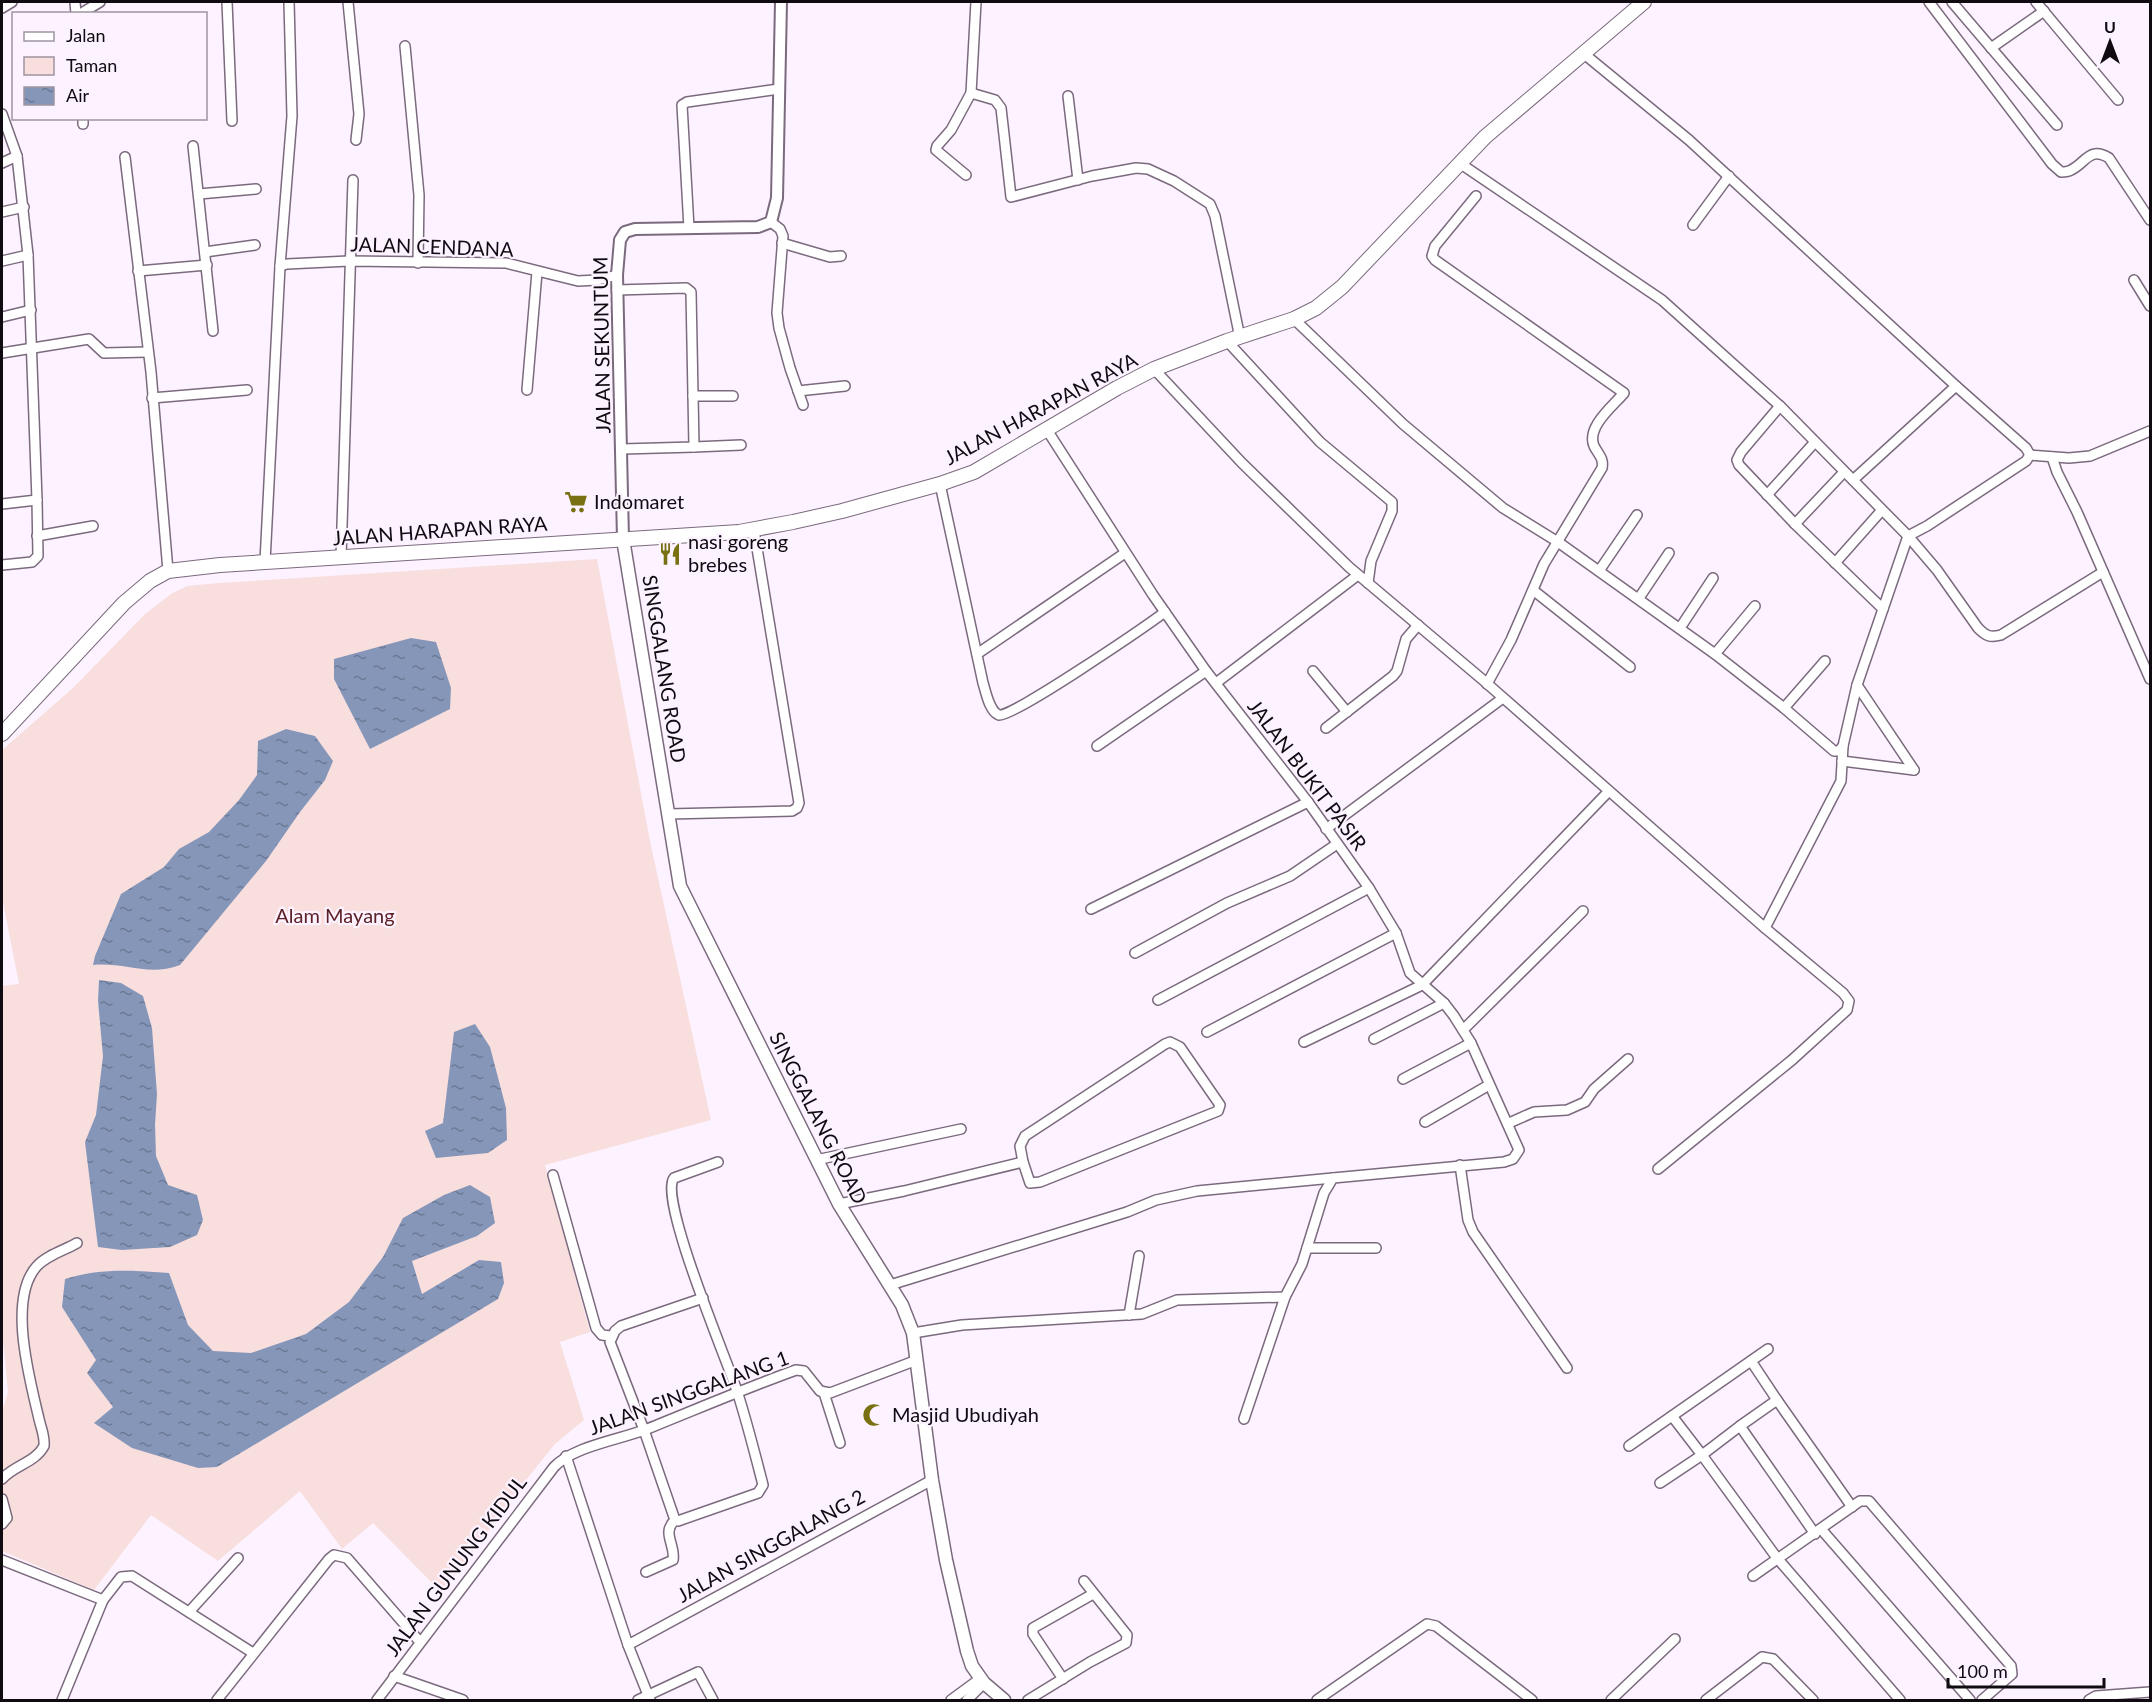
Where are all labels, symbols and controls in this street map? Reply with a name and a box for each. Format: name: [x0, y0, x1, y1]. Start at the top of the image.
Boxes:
legend: [12, 12, 207, 120]
north arrow: [2080, 12, 2140, 72]
text: U: [2104, 17, 2116, 36]
text: Jalan: [66, 24, 105, 46]
text: Taman: [66, 54, 117, 76]
text: Air: [66, 84, 89, 106]
street label: JALAN CENDANA: [350, 231, 515, 261]
street label: JALAN SEKUNTUM: [587, 256, 615, 434]
street label: JALAN HARAPAN RAYA: [940, 347, 1142, 469]
supermarket icon: Indomaret: [563, 489, 589, 515]
place label: Indomaret: [594, 489, 684, 513]
street label: JALAN HARAPAN RAYA: [332, 510, 549, 549]
place label: nasi goreng brebes: [688, 529, 788, 576]
restaurant icon: nasi goreng brebes: [657, 541, 683, 567]
street label: SINGGALANG ROAD: [638, 573, 692, 765]
street label: JALAN BUKIT PASIR: [1243, 694, 1373, 855]
park label: Alam Mayang: [275, 903, 395, 927]
street label: SINGGALANG ROAD: [765, 1027, 873, 1208]
street label: JALAN SINGGALANG 1: [586, 1345, 792, 1439]
mosque icon: Masjid Ubudiyah: [861, 1402, 887, 1428]
place label: Masjid Ubudiyah: [892, 1402, 1039, 1426]
street label: JALAN GUNUNG KIDUL: [380, 1471, 531, 1660]
street label: JALAN SINGGALANG 2: [673, 1484, 869, 1607]
scale bar: [1948, 1651, 2104, 1689]
text: 100 m: [1957, 1660, 2008, 1682]

